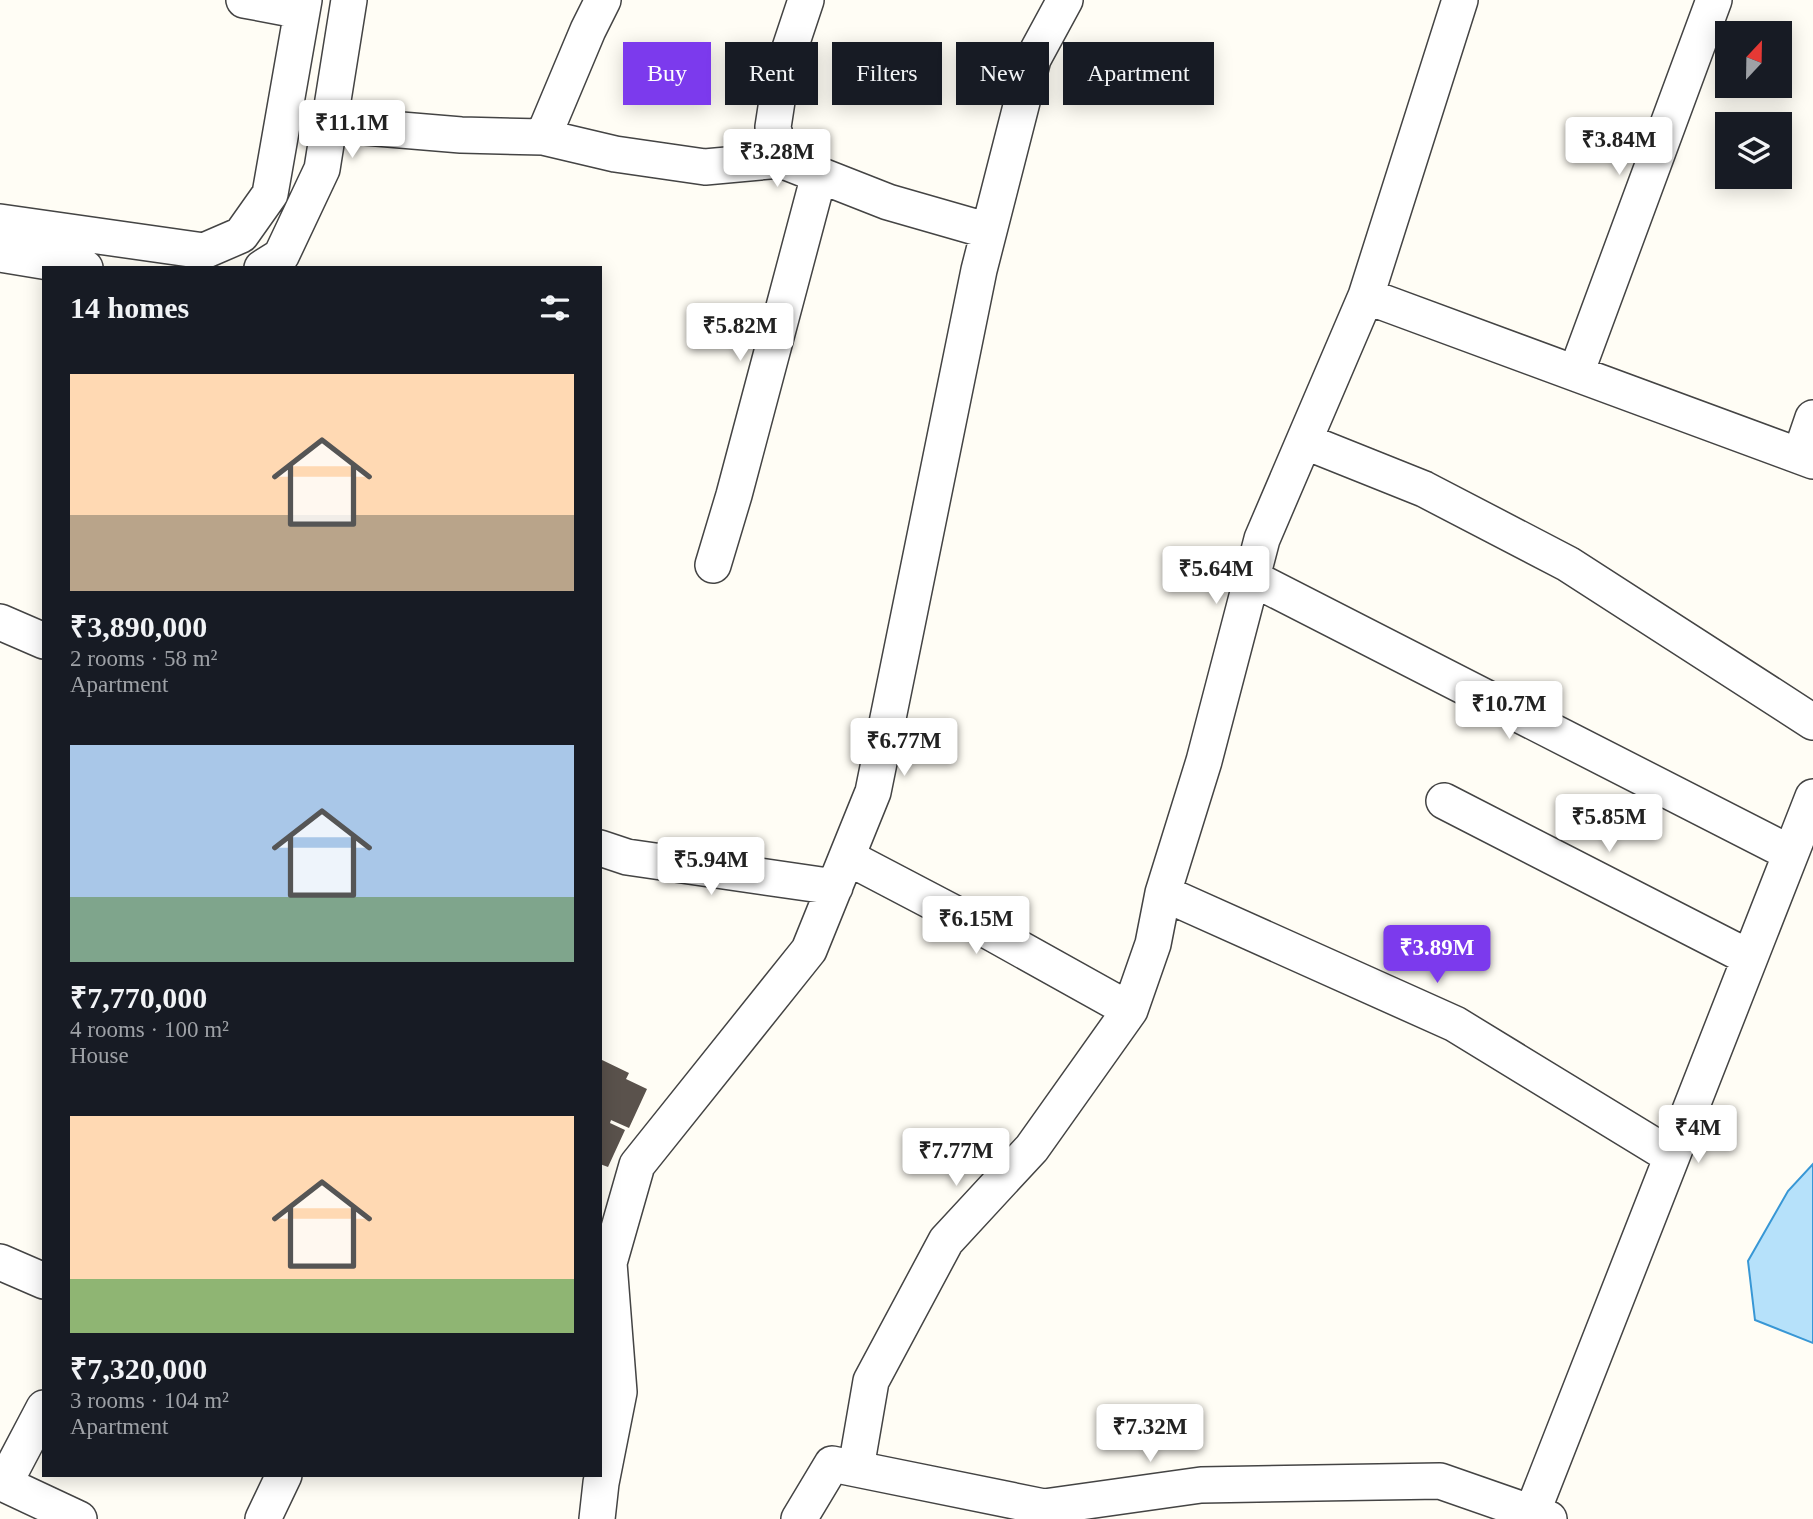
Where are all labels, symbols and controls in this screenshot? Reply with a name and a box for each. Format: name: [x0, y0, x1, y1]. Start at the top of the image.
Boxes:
north arrow: [1715, 21, 1792, 98]
map controls: [1715, 21, 1792, 189]
chip: Buy: [623, 42, 711, 105]
chip: Rent: [725, 42, 818, 105]
chip: Filters: [832, 42, 942, 105]
chip: New: [956, 42, 1049, 105]
chip: Apartment: [1063, 42, 1214, 105]
pin: ₹11.1M: [295, 100, 409, 160]
text: ₹11.1M: [315, 110, 389, 135]
button: layers: [1715, 112, 1792, 189]
pin: ₹3.84M: [1562, 118, 1676, 177]
text: ₹3.84M: [1581, 127, 1657, 152]
pin: ₹3.28M: [720, 130, 834, 189]
text: ₹3.28M: [739, 139, 815, 164]
icon: filters: [536, 289, 574, 327]
text: 14 homes: [70, 291, 189, 324]
pin: ₹5.82M: [683, 304, 797, 363]
text: ₹5.82M: [702, 313, 778, 338]
icon: home: [259, 419, 385, 545]
pin: ₹5.64M: [1159, 546, 1273, 606]
text: ₹5.64M: [1178, 556, 1254, 581]
text: ₹3,890,000: [70, 610, 207, 643]
text: 2 rooms · 58 m²: [70, 646, 217, 671]
text: Apartment: [70, 672, 168, 697]
pin: ₹10.7M: [1452, 682, 1566, 741]
text: ₹10.7M: [1471, 691, 1547, 716]
pin: ₹6.77M: [847, 718, 961, 778]
text: ₹6.77M: [866, 728, 942, 753]
icon: home: [259, 790, 385, 916]
pin: ₹5.85M: [1552, 794, 1666, 854]
text: ₹5.85M: [1571, 804, 1647, 829]
pin: ₹5.94M: [654, 838, 768, 897]
text: ₹5.94M: [673, 847, 749, 872]
pin: ₹6.15M: [919, 897, 1033, 956]
text: ₹6.15M: [938, 906, 1014, 931]
pin: ₹3.89M: [1380, 926, 1494, 985]
text: ₹3.89M: [1399, 935, 1475, 960]
text: ₹7,770,000: [70, 981, 207, 1014]
text: 4 rooms · 100 m²: [70, 1017, 229, 1042]
text: House: [70, 1043, 129, 1068]
pin: ₹4M: [1664, 1106, 1732, 1165]
text: ₹4M: [1675, 1115, 1721, 1140]
pin: ₹7.77M: [899, 1128, 1013, 1188]
text: ₹7.77M: [918, 1138, 994, 1163]
icon: home: [259, 1161, 385, 1287]
text: ₹7,320,000: [70, 1352, 207, 1385]
text: 3 rooms · 104 m²: [70, 1388, 229, 1413]
pin: ₹7.32M: [1093, 1404, 1207, 1464]
text: Apartment: [70, 1414, 168, 1439]
text: ₹7.32M: [1112, 1414, 1188, 1439]

